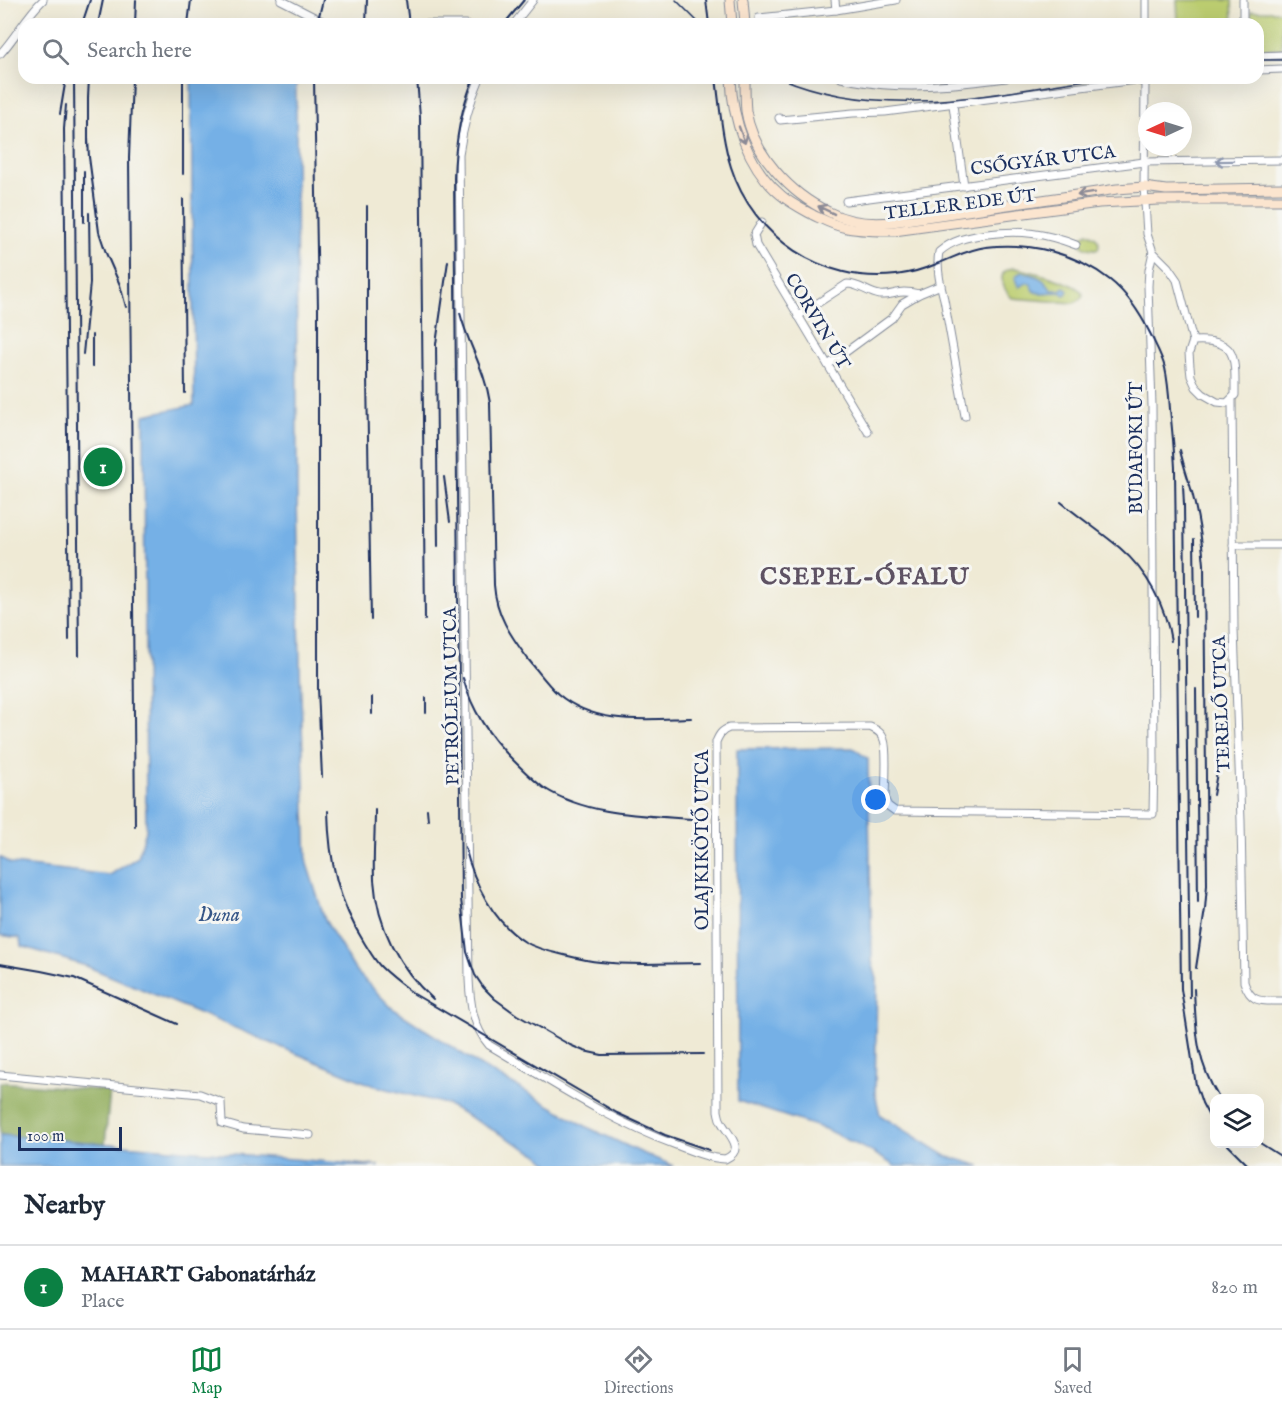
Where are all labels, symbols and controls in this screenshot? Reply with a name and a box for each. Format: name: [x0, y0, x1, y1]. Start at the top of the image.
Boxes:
search box: [18, 18, 1264, 84]
icon: search: [39, 35, 72, 68]
text: Search here: [87, 37, 192, 65]
north arrow: [1138, 102, 1192, 156]
one-way arrow: [737, 125, 748, 144]
street label: CSŐGYÁR UTCA: [969, 139, 1118, 182]
one-way arrow: [1214, 155, 1234, 166]
street label: TELLER EDE ÚT: [883, 184, 1037, 226]
one-way arrow: [1077, 188, 1096, 199]
one-way arrow: [817, 204, 835, 216]
street label: CORVIN ÚT: [779, 269, 855, 374]
street label: BUDAFOKI ÚT: [1125, 382, 1149, 514]
pin: 1: [84, 444, 122, 490]
district label: CSEPEL-ÓFALU: [760, 562, 970, 593]
street label: PETRÓLEUM UTCA: [437, 606, 466, 786]
street label: TERELŐ UTCA: [1207, 634, 1236, 773]
street label: OLAJKIKÖTŐ UTCA: [690, 749, 715, 930]
your location: [861, 785, 890, 814]
water label: Duna: [198, 903, 240, 928]
map controls: [1210, 1094, 1264, 1148]
button: layers: [1210, 1094, 1264, 1148]
scale bar: [18, 1124, 122, 1152]
text: 100 m: [27, 1127, 64, 1147]
text: Nearby: [24, 1189, 105, 1222]
text: MAHART Gabonatárház: [81, 1261, 316, 1289]
text: 1: [40, 1275, 47, 1300]
text: 820 m: [1211, 1275, 1258, 1300]
text: Place: [81, 1289, 124, 1314]
tab: Map: [190, 1343, 223, 1399]
tab: Directions: [604, 1343, 673, 1399]
tab: Saved: [1054, 1343, 1092, 1399]

